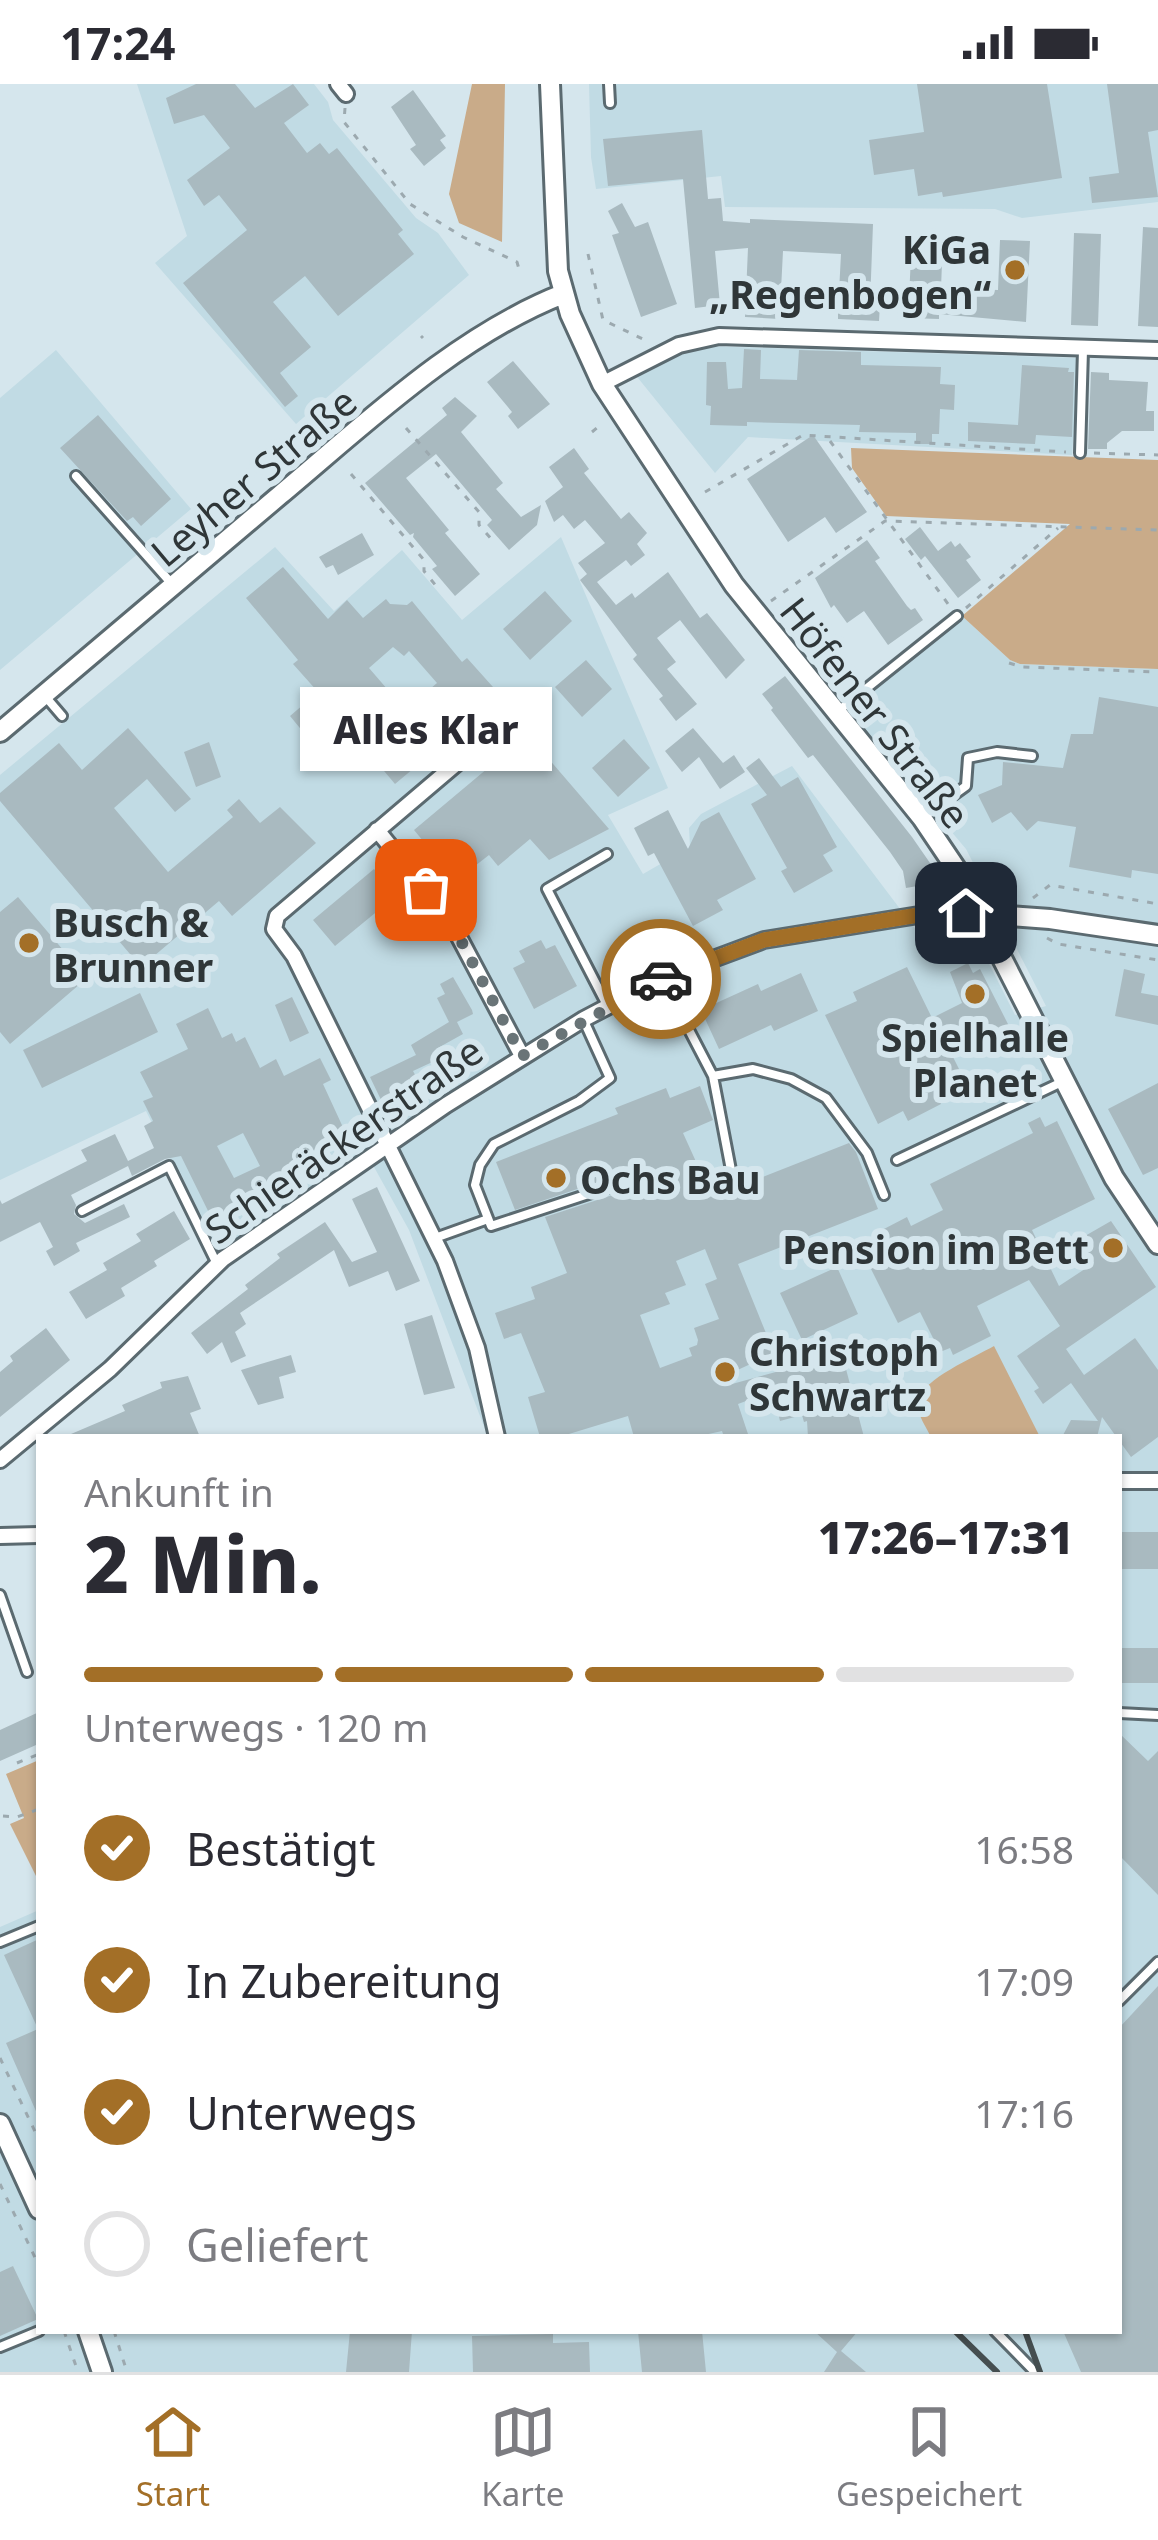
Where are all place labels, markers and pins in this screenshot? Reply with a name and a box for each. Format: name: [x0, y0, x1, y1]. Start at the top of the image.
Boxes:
place label: KiGa „Regenbogen“: [709, 222, 991, 320]
marker: KiGa „Regenbogen“: [1002, 257, 1028, 283]
callout: Alles Klar: [300, 686, 552, 770]
pin: [375, 839, 477, 941]
pin: [915, 862, 1017, 964]
place label: Busch & Brunner: [53, 895, 213, 993]
marker: Busch & Brunner: [16, 930, 42, 956]
marker: Spielhalle Planet: [962, 981, 988, 1007]
place label: Spielhalle Planet: [881, 1010, 1069, 1108]
place label: Ochs Bau: [580, 1152, 761, 1205]
marker: Ochs Bau: [543, 1165, 569, 1191]
place label: Pension im Bett: [782, 1222, 1089, 1275]
marker: Pension im Bett: [1100, 1235, 1126, 1261]
place label: Christoph Schwartz: [749, 1324, 939, 1422]
marker: Christoph Schwartz: [712, 1359, 738, 1385]

